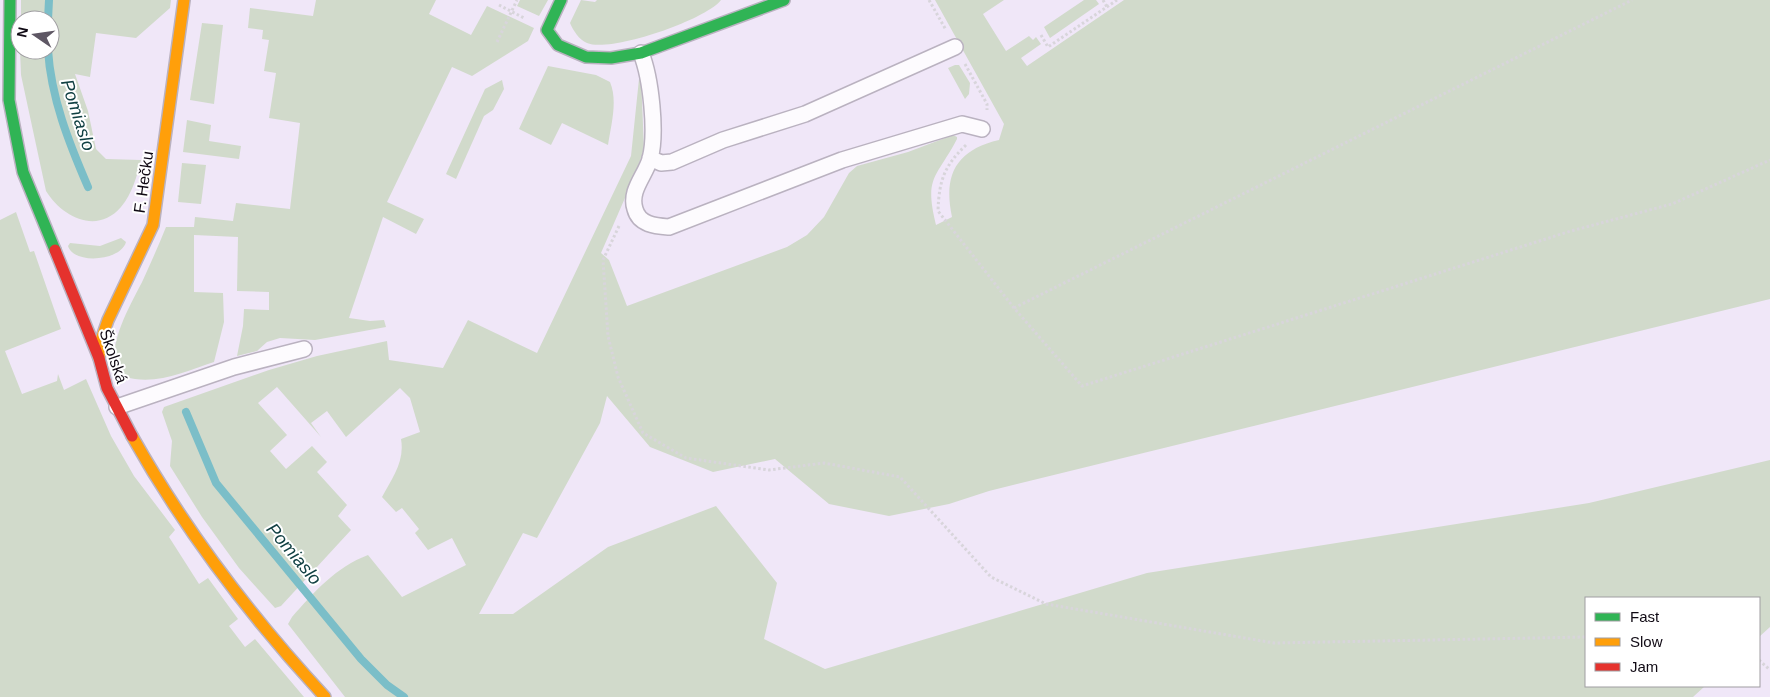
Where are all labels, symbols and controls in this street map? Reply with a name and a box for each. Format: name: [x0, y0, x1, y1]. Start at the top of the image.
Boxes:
north arrow: [10, 10, 60, 60]
text: N: [13, 25, 31, 39]
water label: Pomiaslo: [57, 77, 99, 153]
street label: F. Hečku: [131, 150, 156, 214]
street label: Školská: [96, 327, 132, 386]
water label: Pomiaslo: [263, 519, 325, 589]
legend: [1585, 597, 1760, 687]
text: Fast: [1630, 608, 1660, 625]
text: Slow: [1630, 633, 1663, 650]
text: Jam: [1630, 658, 1658, 675]

